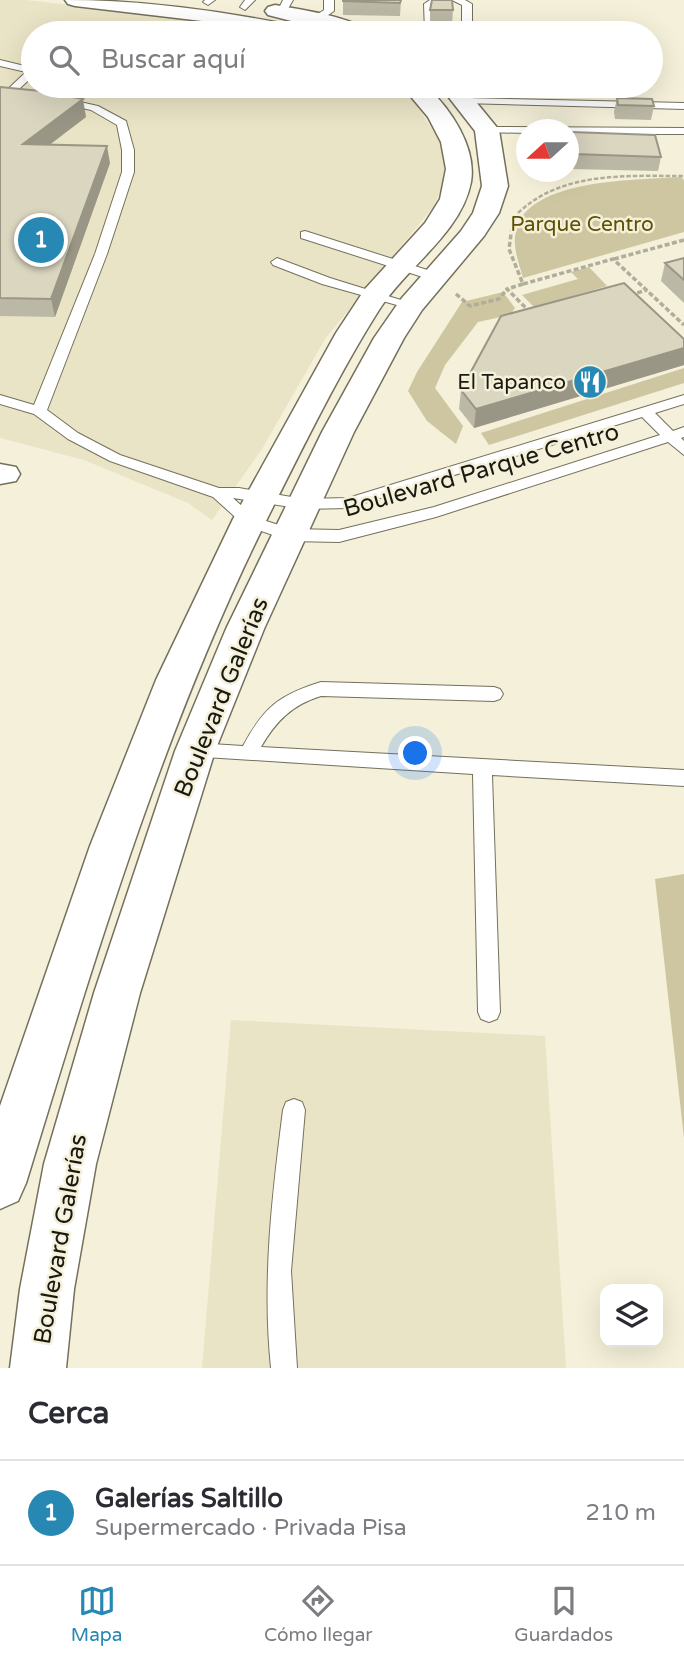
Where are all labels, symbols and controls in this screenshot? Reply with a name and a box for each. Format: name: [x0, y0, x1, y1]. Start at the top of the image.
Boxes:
search box: [21, 21, 663, 98]
icon: search: [45, 41, 83, 79]
text: Buscar aquí: [101, 44, 246, 75]
north arrow: [516, 119, 579, 182]
park label: Parque Centro: [510, 212, 654, 237]
pin: 1: [18, 214, 64, 266]
restaurant icon: El Tapanco: [571, 363, 609, 401]
place label: El Tapanco: [457, 370, 566, 395]
street label: Boulevard Parque Centro: [340, 417, 622, 524]
street label: Boulevard Galerías: [168, 593, 275, 801]
your location: [398, 736, 432, 770]
street label: Boulevard Galerías: [28, 1132, 93, 1346]
map controls: [600, 1284, 663, 1347]
button: layers: [600, 1284, 663, 1347]
text: Cerca: [28, 1395, 109, 1432]
text: Galerías Saltillo: [95, 1483, 283, 1514]
text: 1: [44, 1499, 58, 1527]
text: 210 m: [586, 1499, 656, 1527]
text: Supermercado · Privada Pisa: [95, 1514, 407, 1542]
tab: Mapa: [71, 1582, 123, 1646]
tab: Cómo llegar: [264, 1582, 373, 1646]
tab: Guardados: [514, 1582, 613, 1646]

